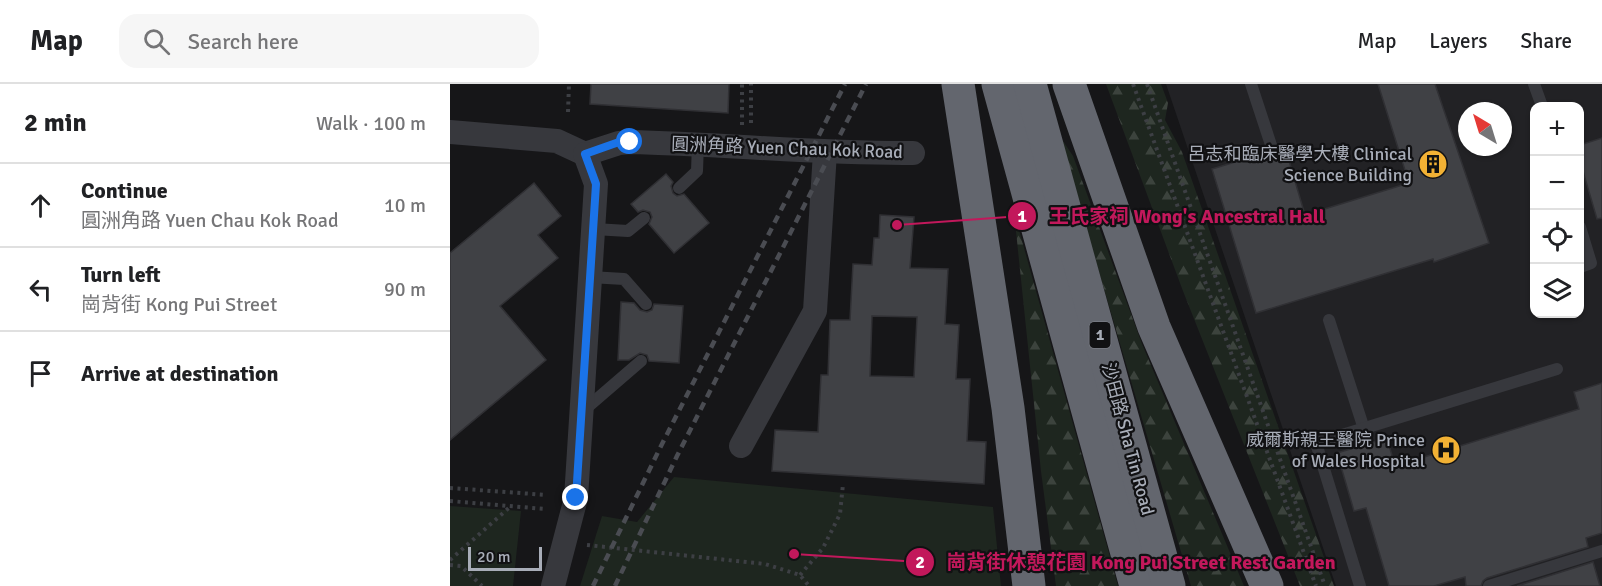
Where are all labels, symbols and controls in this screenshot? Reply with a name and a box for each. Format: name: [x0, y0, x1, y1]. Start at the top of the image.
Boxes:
search box: [119, 14, 539, 68]
text: Map: [30, 24, 83, 58]
icon: search: [140, 25, 173, 58]
text: Search here: [188, 28, 299, 55]
text: Map: [1358, 28, 1396, 54]
text: Layers: [1429, 28, 1487, 54]
text: Share: [1520, 28, 1572, 54]
north arrow: [1458, 102, 1512, 156]
map controls: [1530, 102, 1584, 318]
button: +: [1530, 102, 1584, 156]
text: 2 min: [24, 107, 87, 139]
text: Walk · 100 m: [316, 111, 426, 136]
route start: [616, 128, 642, 154]
street label: 圓洲角路 Yuen Chau Kok Road: [671, 133, 903, 163]
place label: 呂志和臨床醫學大樓 Clinical Science Building: [1188, 143, 1412, 186]
building icon: 呂志和臨床醫學大樓 Clinical Science Building: [1417, 148, 1449, 180]
button: −: [1530, 156, 1584, 210]
text: Continue: [81, 177, 168, 204]
icon: ahead: [24, 189, 57, 222]
text: 10 m: [384, 193, 426, 218]
callout: 王氏家祠 Wong's Ancestral Hall: [1007, 197, 1337, 235]
text: 王氏家祠 Wong's Ancestral Hall: [1049, 204, 1325, 229]
text: 1: [1017, 205, 1027, 227]
text: 圓洲角路 Yuen Chau Kok Road: [81, 208, 339, 233]
button: locate: [1530, 210, 1584, 264]
text: Turn left: [81, 261, 161, 288]
button: layers: [1530, 264, 1584, 318]
icon: left: [24, 273, 57, 306]
text: 90 m: [384, 277, 426, 302]
text: 崗背街 Kong Pui Street: [81, 292, 277, 317]
road number: 1: [1090, 322, 1110, 348]
icon: arrive: [24, 357, 57, 390]
text: Arrive at destination: [81, 360, 278, 387]
street label: 沙田路 Sha Tin Road: [1097, 360, 1159, 518]
place label: 威爾斯親王醫院 Prince of Wales Hospital: [1246, 429, 1425, 472]
hospital icon: 威爾斯親王醫院 Prince of Wales Hospital: [1430, 434, 1462, 466]
route end: [562, 484, 588, 510]
callout: 崗背街休憩花園 Kong Pui Street Rest Garden: [905, 543, 1348, 581]
scale bar: [468, 544, 542, 572]
text: 20 m: [477, 547, 511, 567]
text: 崗背街休憩花園 Kong Pui Street Rest Garden: [946, 550, 1336, 575]
text: 2: [915, 551, 925, 573]

